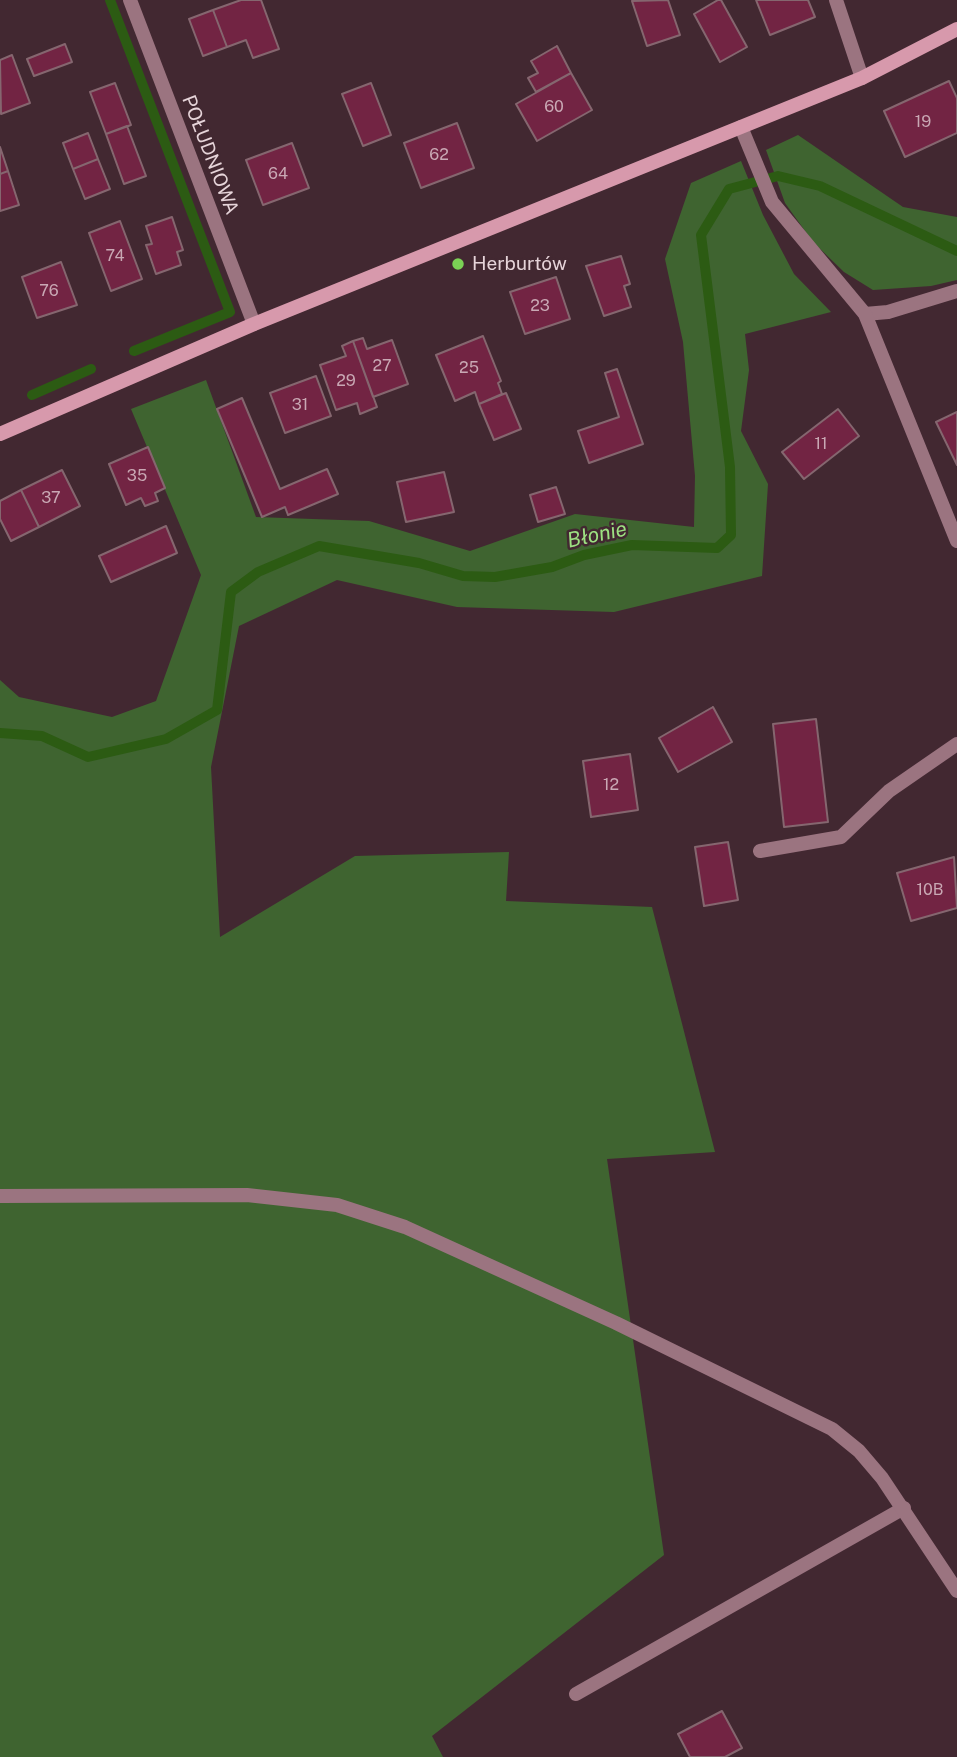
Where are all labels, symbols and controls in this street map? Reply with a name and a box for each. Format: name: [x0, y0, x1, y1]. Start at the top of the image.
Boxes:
street label: POŁUDNIOWA: [177, 92, 243, 218]
house number: 60: [544, 97, 564, 117]
house number: 19: [915, 112, 931, 132]
house number: 62: [429, 145, 449, 165]
house number: 64: [268, 164, 288, 184]
house number: 74: [105, 246, 125, 266]
place label: Herburtów: [472, 253, 567, 275]
marker: Herburtów: [450, 256, 466, 272]
house number: 76: [39, 281, 59, 301]
house number: 23: [530, 296, 550, 316]
house number: 27: [372, 356, 392, 376]
house number: 25: [459, 358, 479, 378]
house number: 29: [336, 371, 356, 391]
house number: 31: [292, 395, 308, 415]
house number: 11: [814, 434, 828, 454]
house number: 35: [127, 466, 147, 486]
house number: 37: [41, 488, 61, 508]
water label: Błonie: [565, 516, 629, 554]
house number: 12: [603, 775, 619, 795]
house number: 10B: [916, 880, 944, 900]

